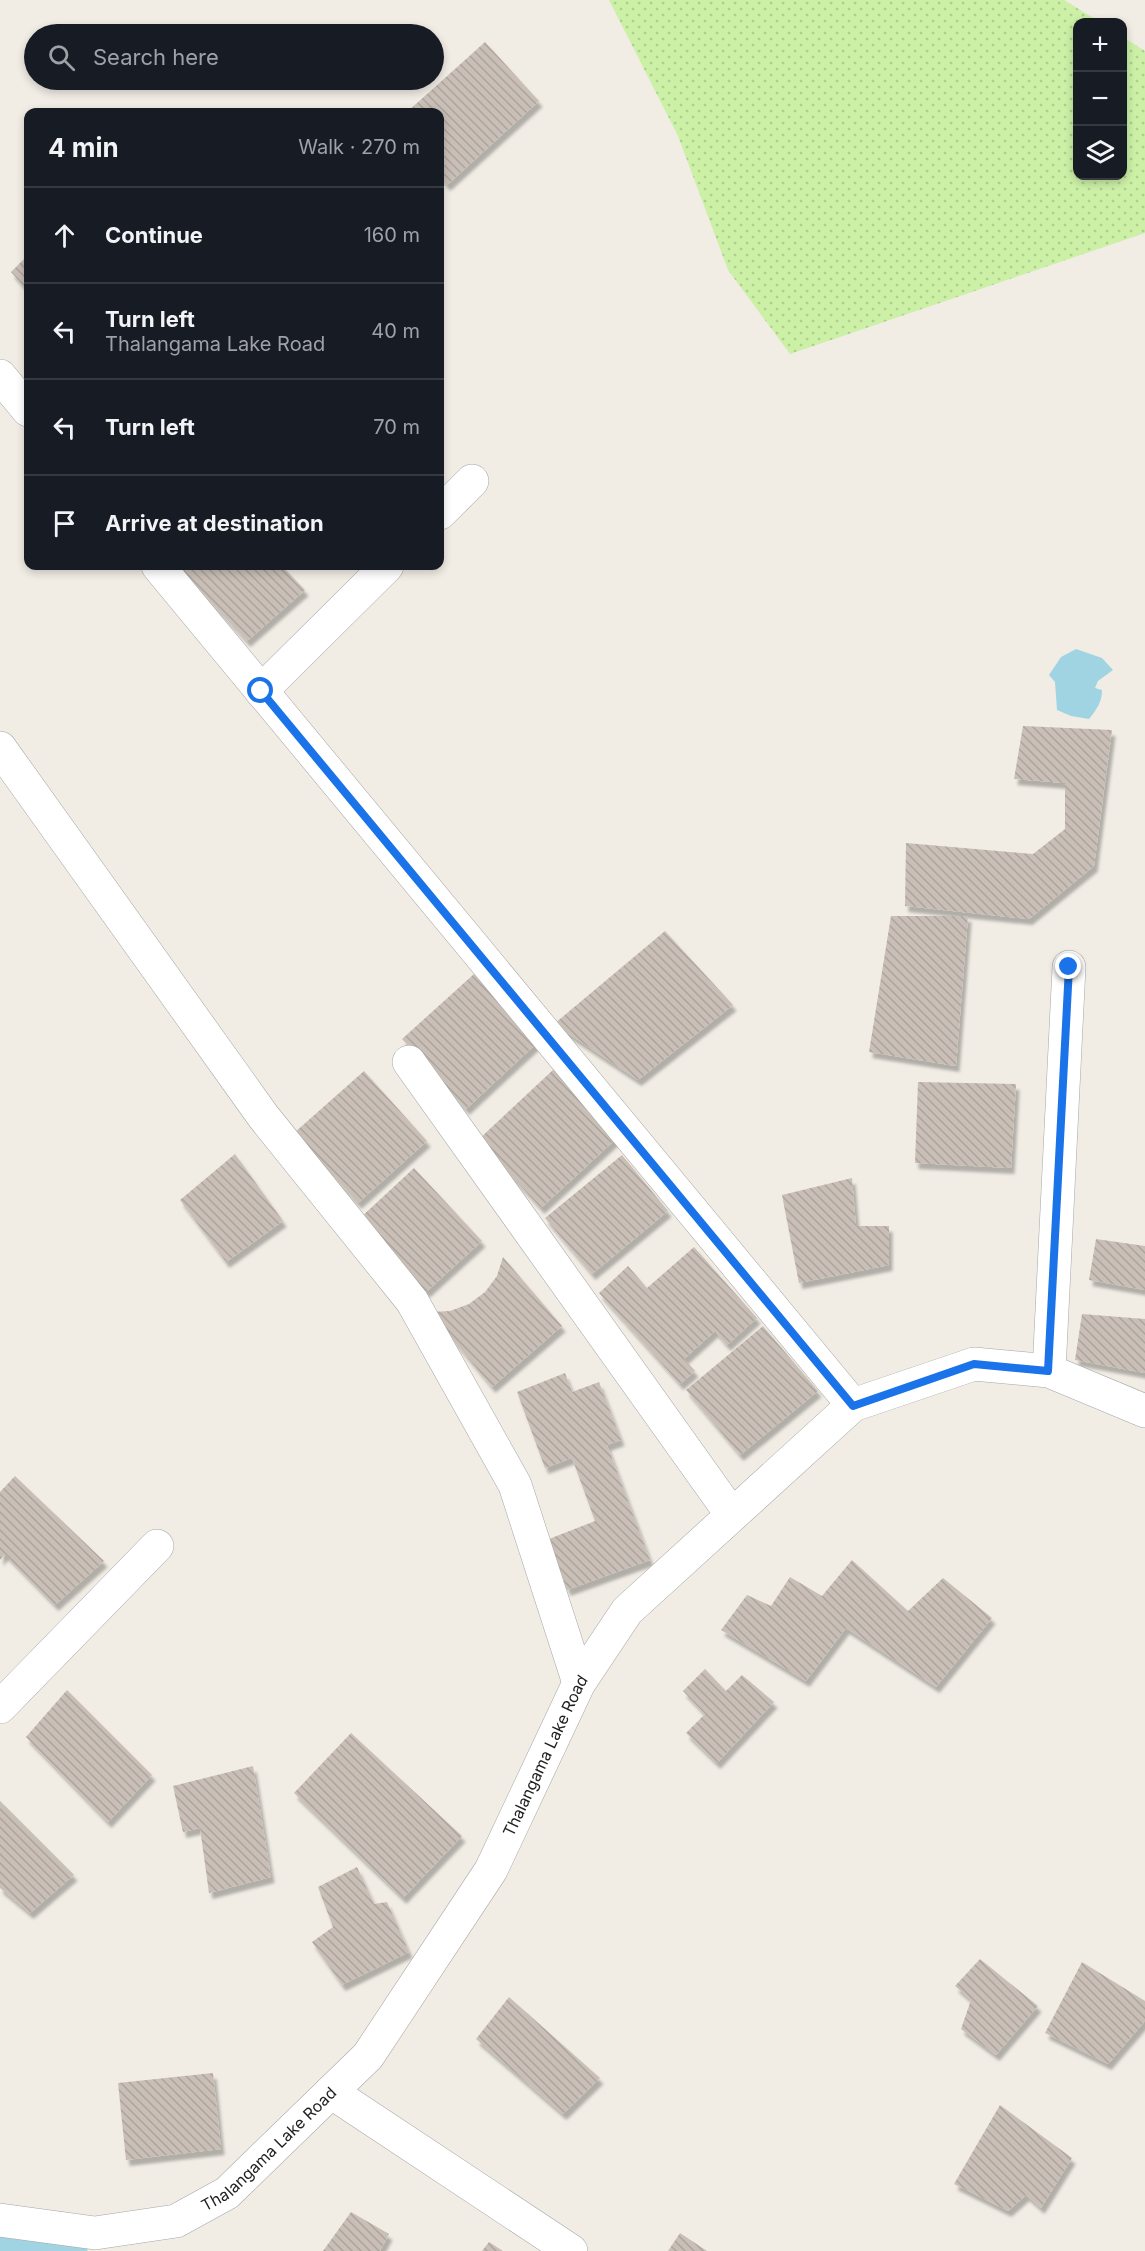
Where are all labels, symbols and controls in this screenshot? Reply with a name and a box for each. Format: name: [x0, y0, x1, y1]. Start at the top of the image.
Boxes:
map controls: [1073, 18, 1127, 180]
button: +: [1073, 18, 1127, 72]
search box: [24, 24, 444, 90]
icon: search: [45, 41, 78, 74]
text: Search here: [93, 44, 219, 70]
button: −: [1073, 72, 1127, 126]
button: layers: [1073, 126, 1127, 180]
text: 4 min: [48, 132, 119, 163]
text: Walk · 270 m: [298, 135, 420, 159]
icon: ahead: [48, 219, 81, 252]
text: Continue: [105, 222, 203, 248]
text: 160 m: [364, 223, 420, 247]
text: Turn left: [105, 306, 195, 332]
icon: left: [48, 315, 81, 348]
text: 40 m: [371, 319, 420, 343]
text: Thalangama Lake Road: [105, 332, 325, 356]
icon: left: [48, 411, 81, 444]
text: Turn left: [105, 414, 195, 440]
text: 70 m: [373, 415, 420, 439]
icon: arrive: [48, 507, 81, 540]
text: Arrive at destination: [105, 510, 324, 536]
route start: [247, 677, 273, 703]
route end: [1055, 953, 1081, 979]
street label: Thalangama Lake Road: [498, 1671, 592, 1840]
street label: Thalangama Lake Road: [198, 2083, 340, 2215]

